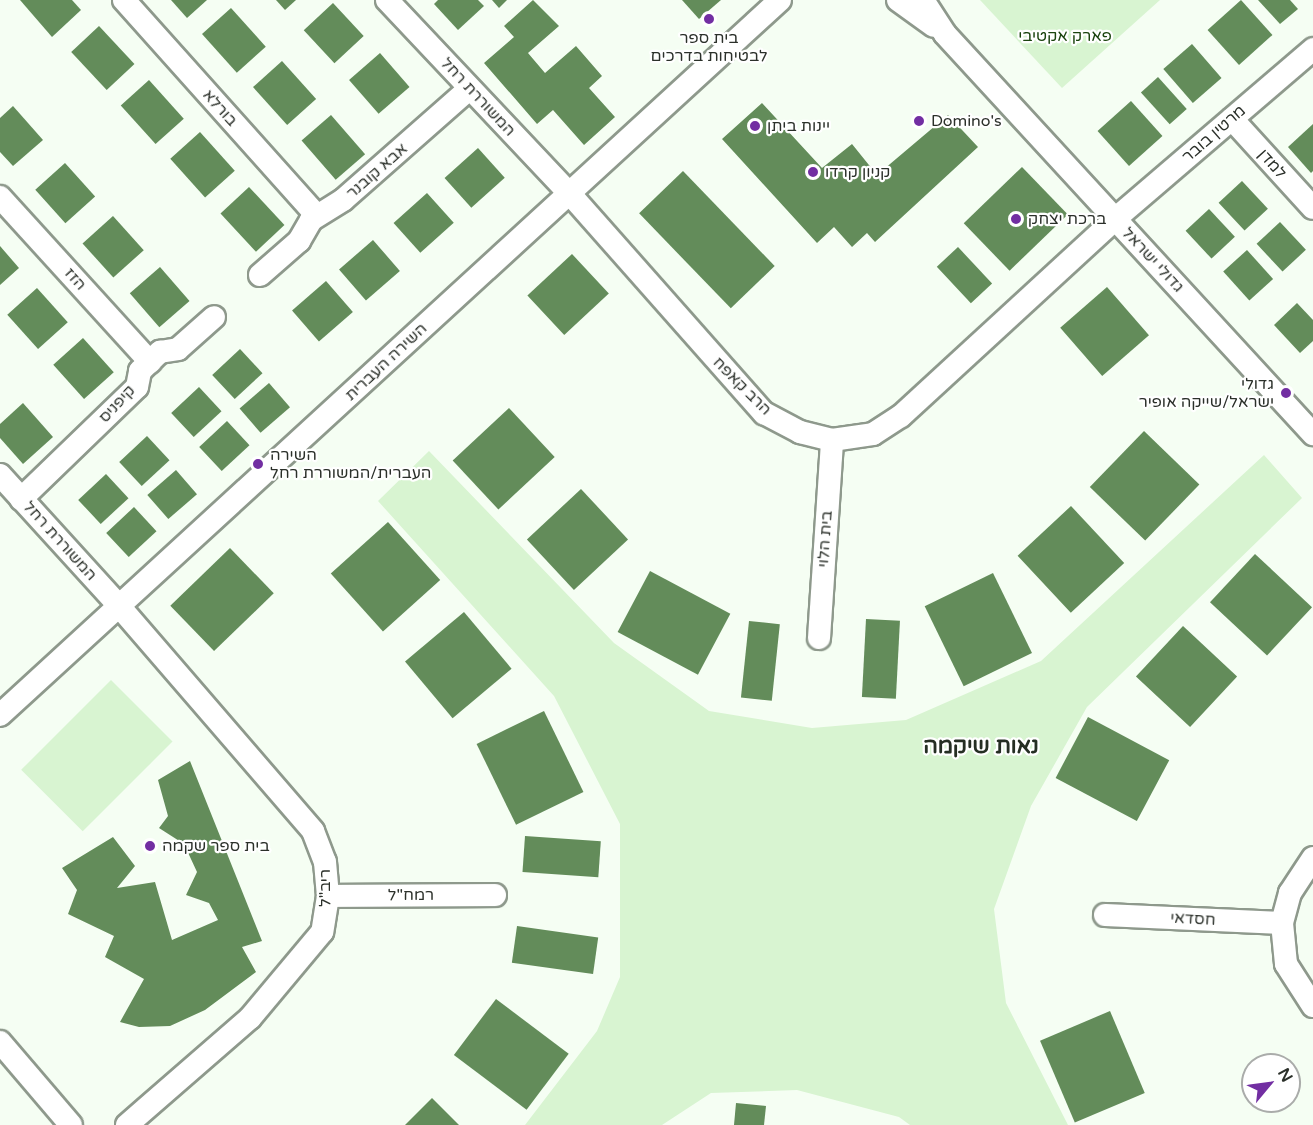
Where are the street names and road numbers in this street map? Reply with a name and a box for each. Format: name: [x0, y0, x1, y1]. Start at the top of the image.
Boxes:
street label: המשוררת רחל: [437, 54, 519, 140]
street label: בורלא: [199, 86, 241, 130]
street label: מרטין בובר: [1178, 101, 1250, 167]
street label: אבא קובנר: [342, 139, 412, 203]
street label: למדן: [1254, 145, 1290, 183]
street label: גדולי ישראל: [1118, 224, 1188, 296]
street label: הזז: [60, 264, 90, 294]
street label: השירה העברית: [341, 319, 431, 405]
street label: הרב קאפח: [709, 353, 775, 419]
street label: קיפניס: [95, 381, 139, 427]
street label: המשוררת רחל: [19, 497, 101, 585]
street label: בית הלוי: [813, 510, 837, 568]
street label: ריב"ל: [315, 869, 335, 907]
street label: רמח"ל: [388, 885, 434, 905]
street label: חסדאי: [1170, 908, 1216, 930]

